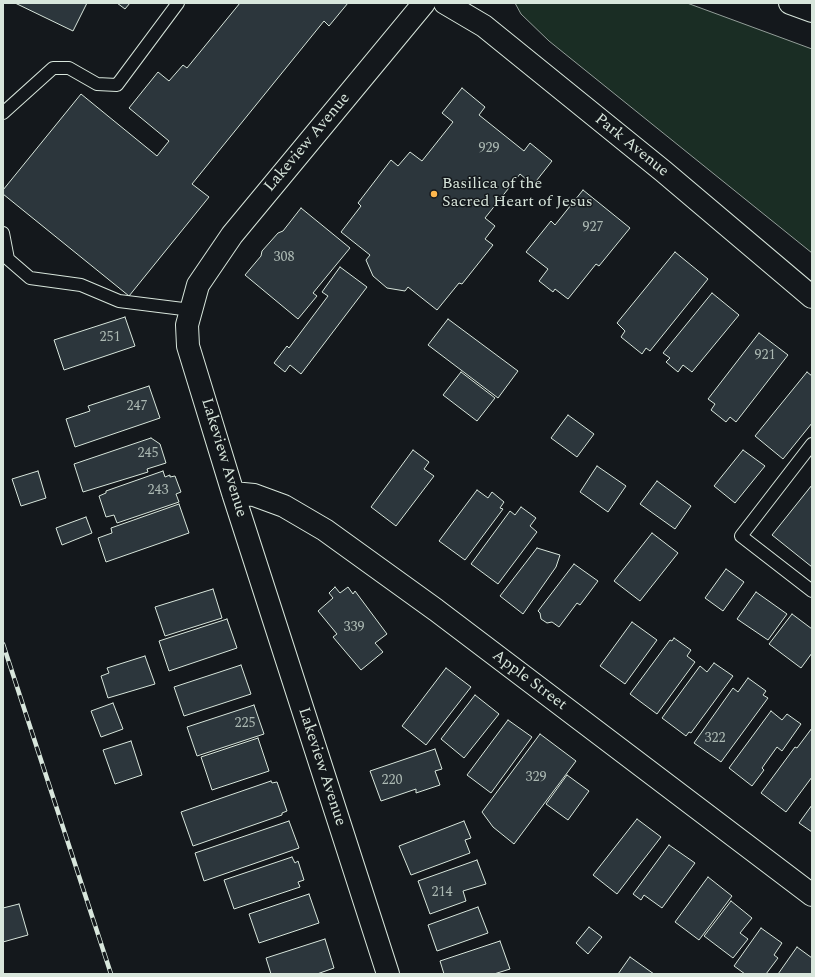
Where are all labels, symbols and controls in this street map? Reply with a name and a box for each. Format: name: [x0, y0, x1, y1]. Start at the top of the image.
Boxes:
street label: Lakeview Avenue: [261, 90, 355, 196]
street label: Park Avenue: [590, 110, 672, 182]
house number: 929: [479, 141, 499, 157]
place label: Basilica of the Sacred Heart of Jesus: [442, 175, 593, 213]
marker: Basilica of the Sacred Heart of Jesus: [429, 189, 439, 199]
house number: 927: [583, 220, 603, 236]
house number: 308: [274, 250, 294, 266]
house number: 251: [100, 330, 120, 346]
house number: 921: [755, 348, 775, 364]
street label: Lakeview Avenue: [196, 396, 250, 520]
house number: 247: [127, 399, 147, 415]
house number: 245: [138, 446, 158, 462]
house number: 243: [148, 483, 168, 499]
house number: 339: [344, 620, 364, 636]
street label: Apple Street: [488, 647, 570, 715]
street label: Lakeview Avenue: [293, 705, 349, 829]
house number: 225: [235, 716, 255, 732]
house number: 322: [705, 731, 725, 747]
house number: 329: [526, 770, 546, 786]
house number: 220: [382, 773, 402, 789]
house number: 214: [432, 885, 452, 901]

